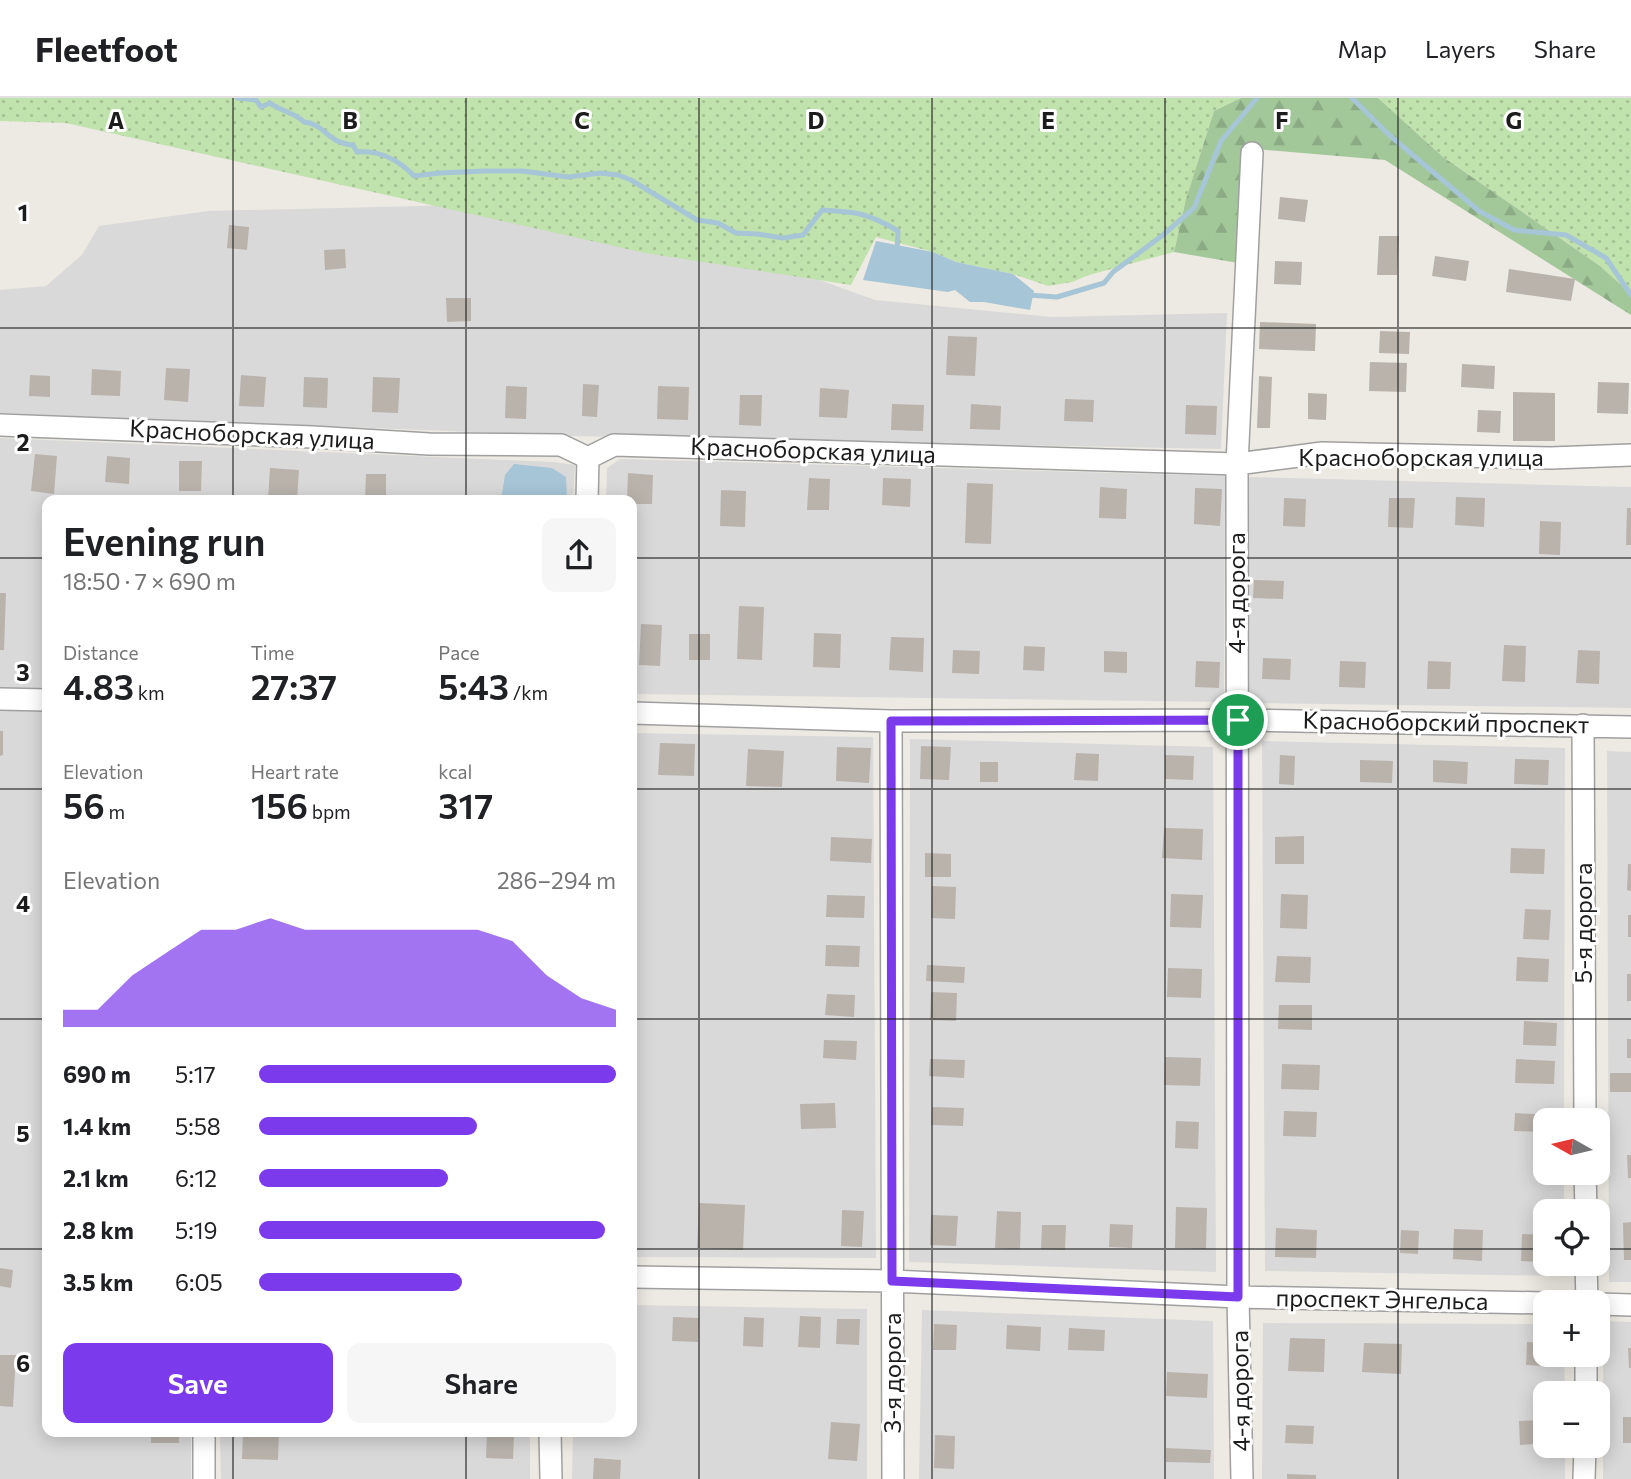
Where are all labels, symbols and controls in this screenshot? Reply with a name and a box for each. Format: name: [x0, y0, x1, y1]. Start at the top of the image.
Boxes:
text: Fleetfoot: [35, 28, 178, 69]
text: Map: [1338, 34, 1387, 63]
text: Layers: [1425, 34, 1496, 63]
text: Share: [1534, 34, 1596, 63]
text: A: [108, 106, 125, 134]
text: B: [342, 106, 358, 134]
text: C: [574, 106, 590, 134]
text: D: [808, 106, 825, 134]
text: E: [1041, 106, 1055, 134]
text: F: [1275, 106, 1289, 134]
text: G: [1506, 106, 1522, 134]
text: 1: [18, 198, 28, 226]
street label: Красноборская улица: [129, 413, 375, 454]
text: 2: [16, 428, 30, 456]
street label: Красноборская улица: [690, 431, 936, 468]
street label: Красноборская улица: [1298, 442, 1544, 471]
text: Evening run: [63, 517, 266, 564]
button: share: [542, 518, 616, 592]
street label: 4-я дорога: [1221, 532, 1250, 654]
text: 18:50 · 7 × 690 m: [63, 567, 236, 595]
text: Distance: [63, 641, 139, 664]
text: Time: [251, 641, 294, 664]
text: Pace: [438, 641, 480, 664]
text: 3: [16, 658, 30, 686]
text: 4.83: [63, 664, 134, 707]
text: 27:37: [251, 664, 337, 707]
text: 5:43: [438, 664, 509, 707]
text: km: [134, 681, 165, 704]
text: /km: [509, 681, 548, 704]
pin: [1208, 690, 1268, 750]
icon: arrive: [1219, 701, 1257, 739]
street label: Красноборский проспект: [1302, 705, 1590, 738]
text: Elevation: [63, 760, 143, 783]
text: Heart rate: [251, 760, 339, 783]
text: kcal: [438, 760, 472, 783]
text: 56: [63, 783, 105, 826]
text: 156: [251, 783, 308, 826]
text: 317: [438, 783, 493, 826]
text: m: [105, 800, 125, 823]
text: bpm: [308, 800, 351, 823]
street label: 5-я дорога: [1568, 863, 1597, 983]
text: Elevation: [63, 866, 160, 894]
text: 286–294 m: [497, 866, 616, 894]
text: 4: [16, 889, 30, 917]
text: 690 m: [63, 1060, 131, 1088]
text: 5:17: [175, 1060, 216, 1088]
north arrow: [1533, 1108, 1610, 1185]
map controls: [1533, 1108, 1610, 1458]
text: 1.4 km: [63, 1112, 131, 1140]
text: 5:58: [175, 1112, 221, 1140]
text: 5: [16, 1119, 30, 1147]
text: 2.1 km: [63, 1164, 129, 1192]
text: 6:12: [175, 1164, 217, 1192]
button: locate: [1533, 1199, 1610, 1276]
text: 2.8 km: [63, 1216, 134, 1244]
text: 5:19: [175, 1216, 217, 1244]
text: 3.5 km: [63, 1268, 133, 1296]
text: 6:05: [175, 1268, 223, 1296]
street label: проспект Энгельса: [1275, 1282, 1489, 1315]
button: +: [1533, 1290, 1610, 1367]
street label: 3-я дорога: [877, 1313, 906, 1433]
street label: 4-я дорога: [1224, 1330, 1255, 1452]
button: Save: [63, 1343, 333, 1423]
button: Share: [347, 1343, 616, 1423]
text: 6: [16, 1349, 30, 1377]
button: −: [1533, 1381, 1610, 1458]

